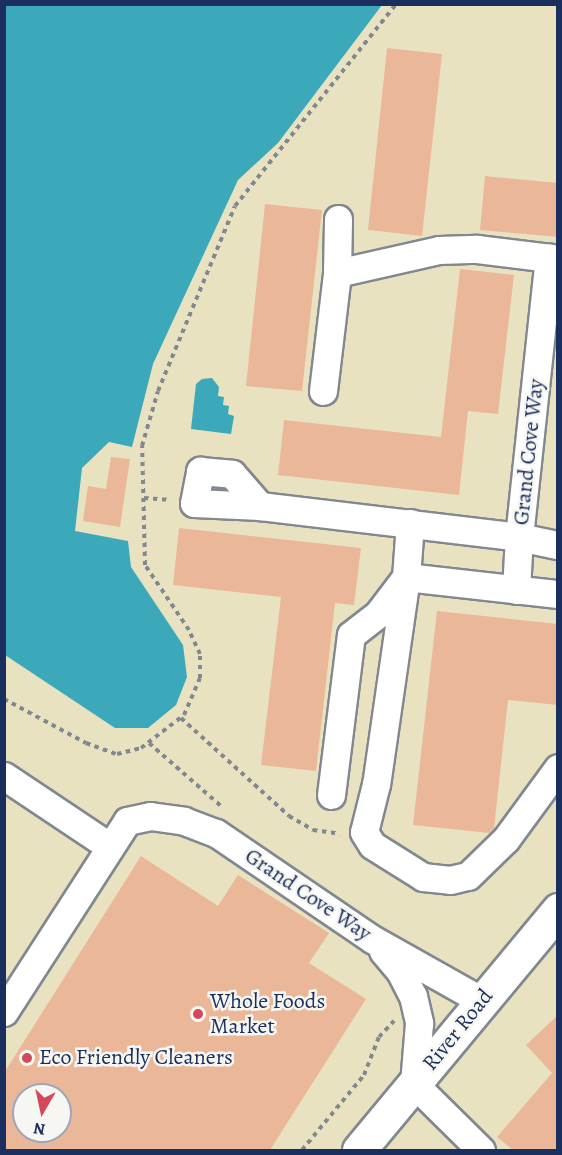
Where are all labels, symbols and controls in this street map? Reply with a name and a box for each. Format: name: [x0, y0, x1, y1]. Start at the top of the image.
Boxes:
street label: Grand Cove Way: [508, 378, 550, 526]
street label: Grand Cove Way: [240, 843, 376, 947]
street label: River Road: [417, 984, 499, 1076]
place label: Whole Foods Market: [210, 988, 325, 1040]
marker: Whole Foods Market: [191, 1007, 205, 1021]
place label: Eco Friendly Cleaners: [39, 1045, 233, 1071]
marker: Eco Friendly Cleaners: [20, 1051, 34, 1065]
north arrow: [12, 1083, 72, 1143]
text: N: [32, 1117, 47, 1141]

